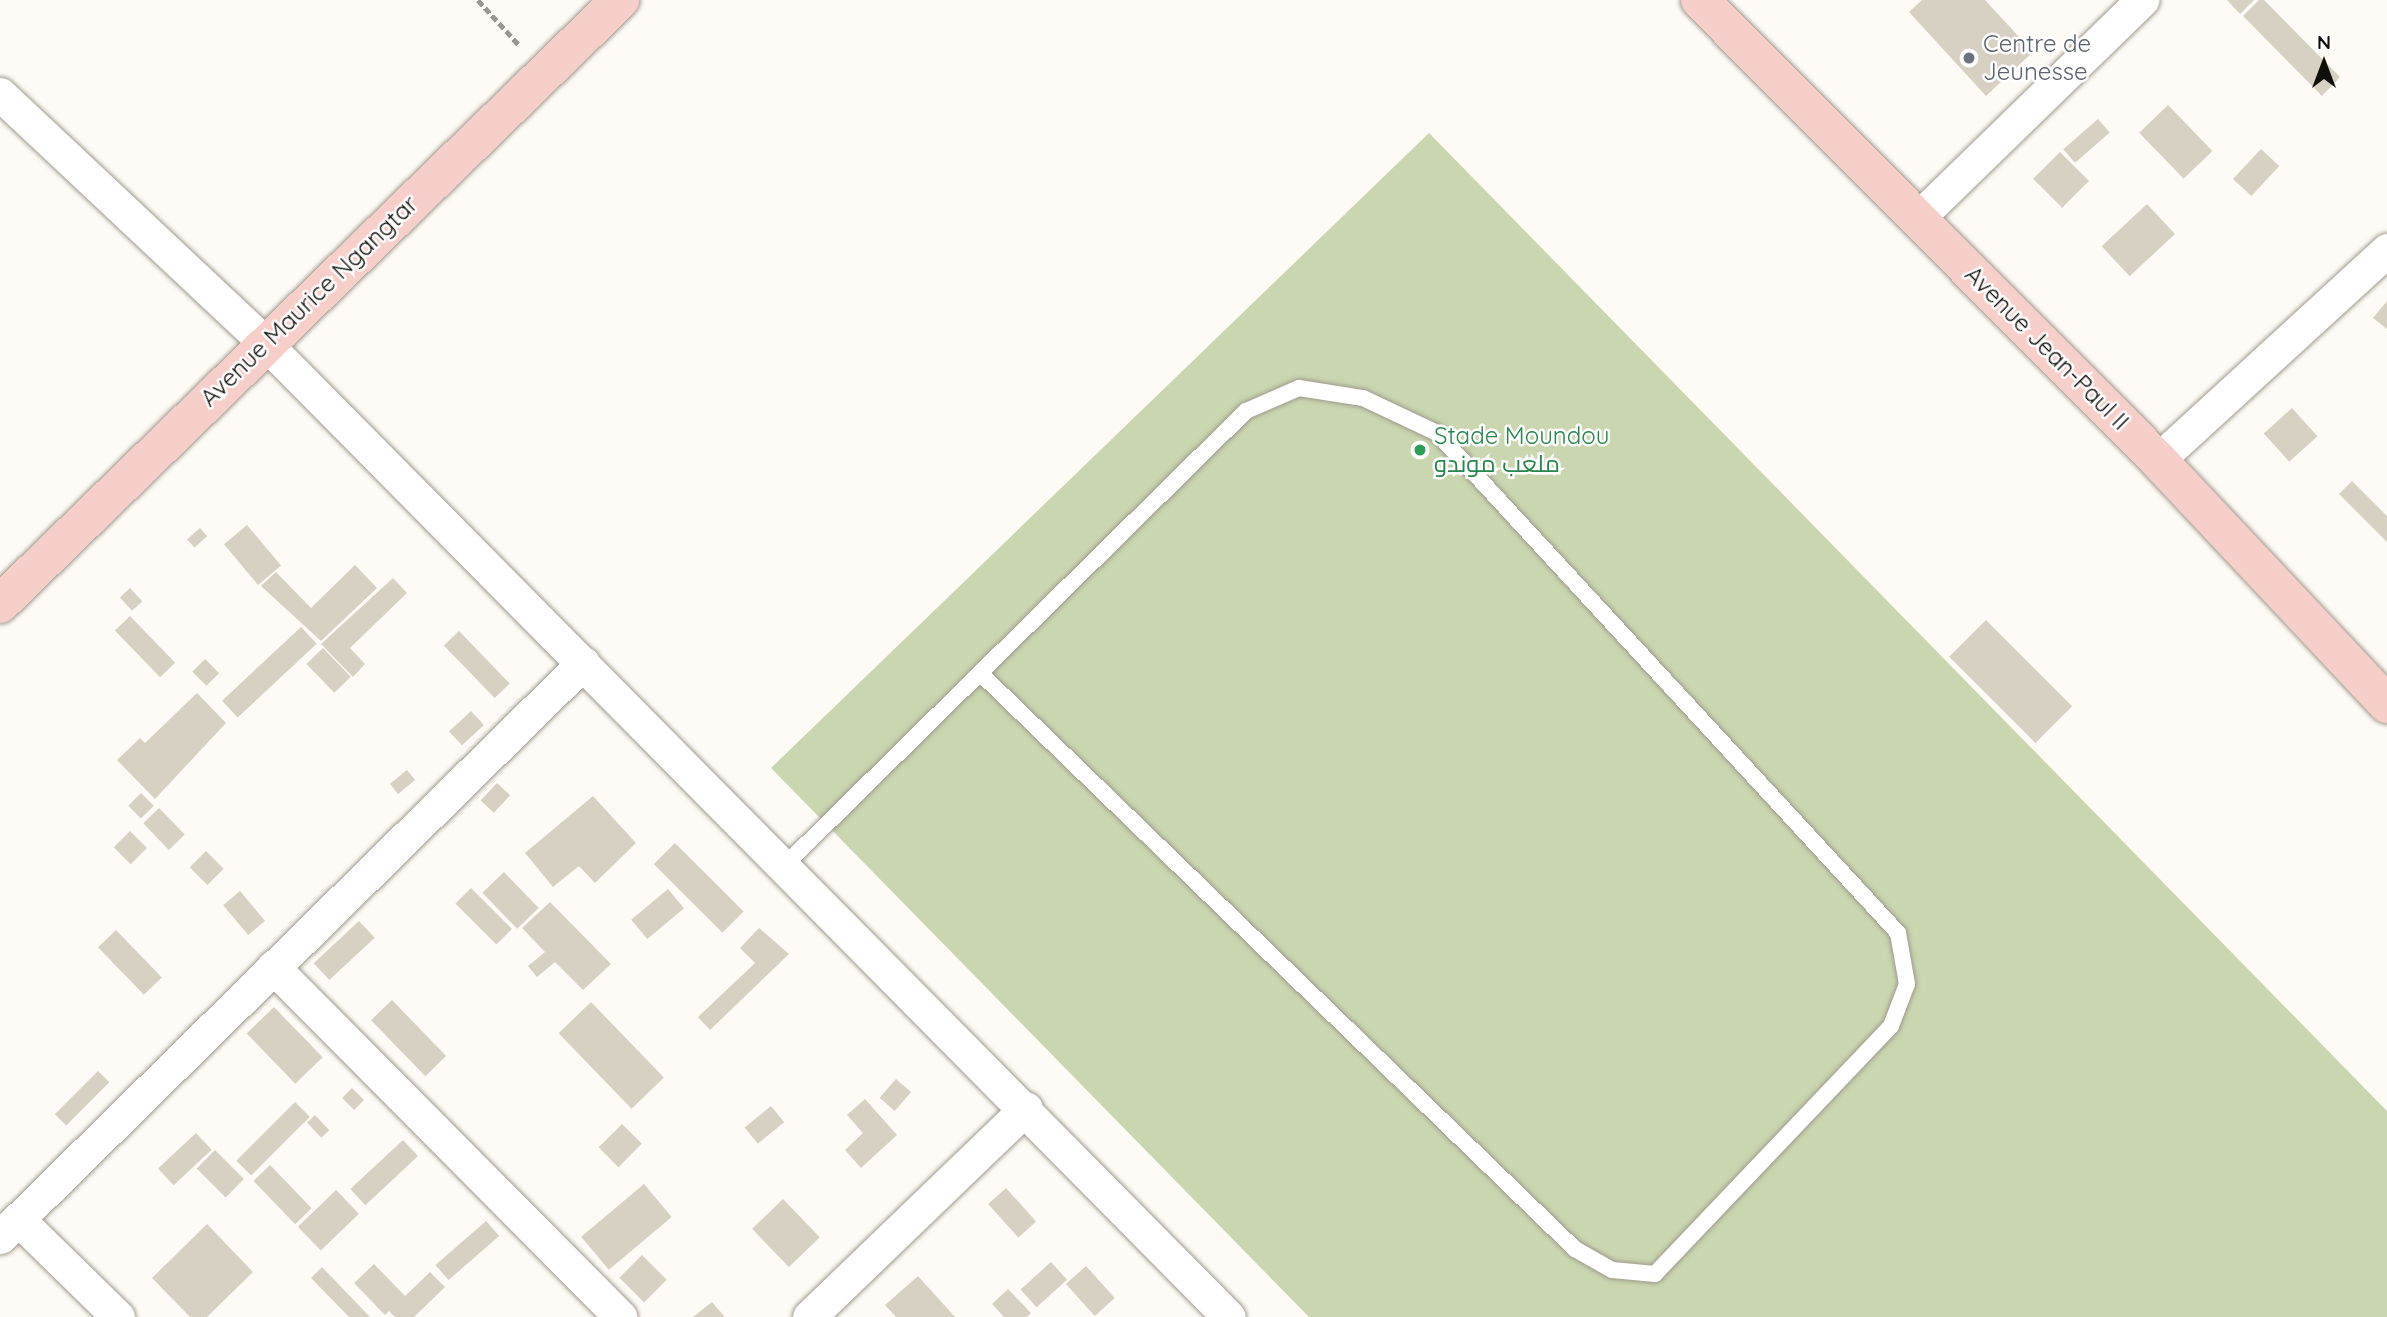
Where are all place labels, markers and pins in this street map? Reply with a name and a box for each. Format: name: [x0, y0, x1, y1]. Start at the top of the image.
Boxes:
place label: Centre de Jeunesse: [1983, 30, 2091, 86]
marker: Centre de Jeunesse: [1961, 50, 1977, 66]
place label: Stade Moundou ملعب موندو: [1434, 422, 1609, 478]
marker: Stade Moundou ملعب موندو: [1412, 442, 1428, 458]

